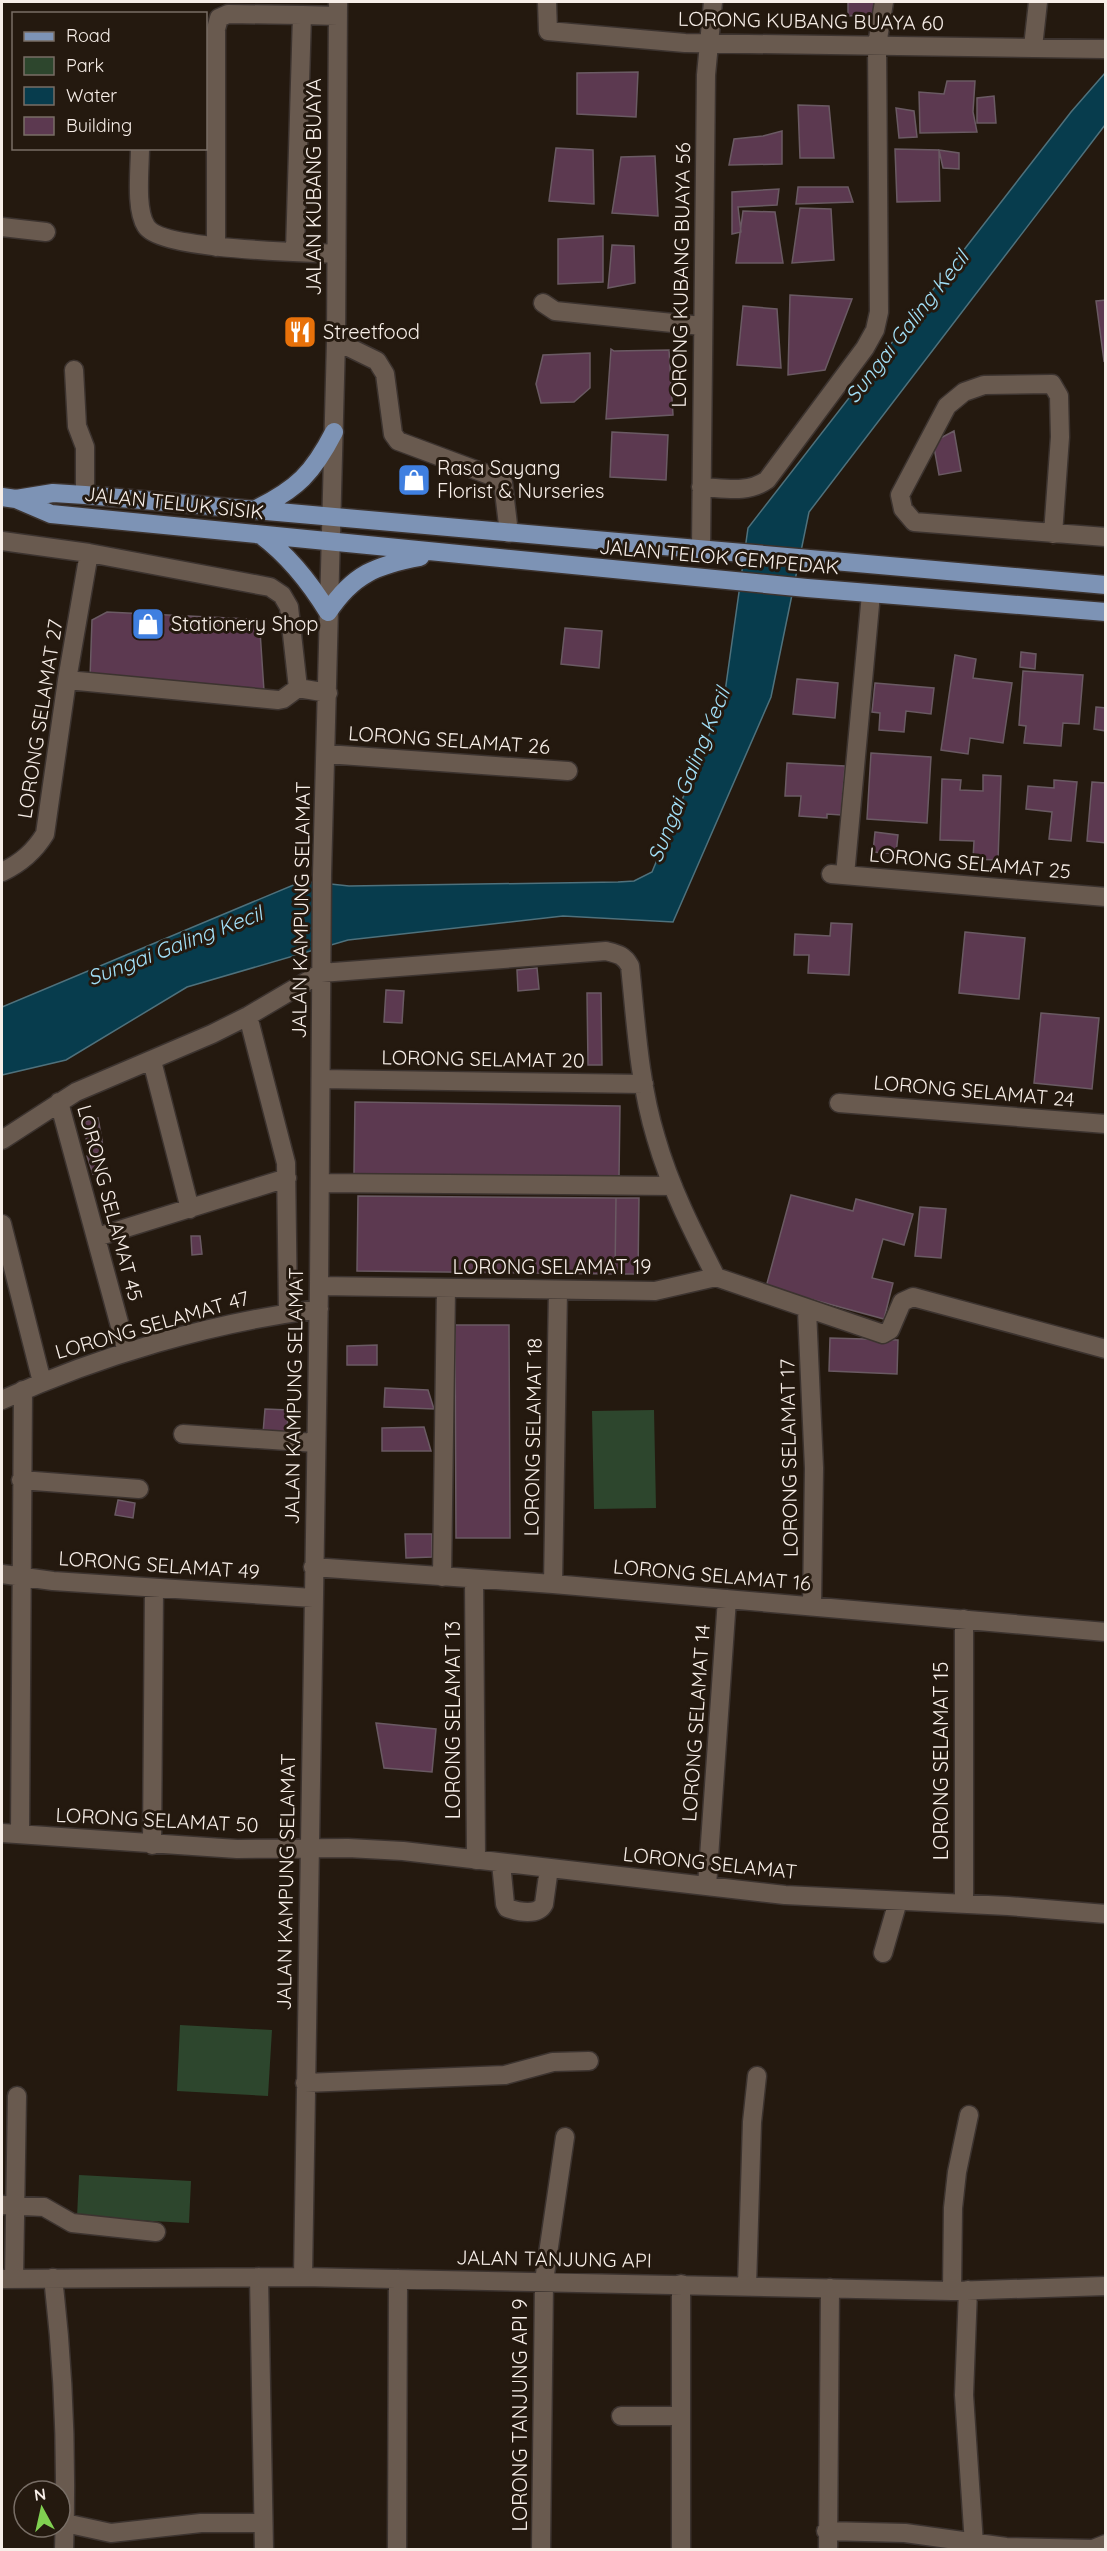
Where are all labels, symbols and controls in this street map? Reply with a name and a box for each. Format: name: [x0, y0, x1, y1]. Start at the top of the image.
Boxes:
street label: LORONG KUBANG BUAYA 60: [678, 6, 944, 35]
legend: [12, 12, 207, 150]
text: Road: [66, 24, 111, 47]
text: Park: [66, 54, 104, 77]
street label: JALAN KUBANG BUAYA: [301, 78, 326, 296]
text: Water: [66, 84, 117, 107]
text: Building: [66, 114, 132, 137]
street label: LORONG KUBANG BUAYA 56: [666, 142, 695, 408]
water label: Sungai Galing Kecil: [839, 244, 975, 408]
restaurant icon: Streetfood: [282, 314, 318, 350]
place label: Streetfood: [323, 319, 420, 344]
place label: Rasa Sayang Florist & Nurseries: [437, 455, 604, 503]
shop icon: Rasa Sayang Florist & Nurseries: [396, 462, 432, 498]
street label: JALAN TELUK SISIK: [83, 481, 265, 524]
street label: JALAN TELOK CEMPEDAK: [598, 534, 840, 579]
shop icon: Stationery Shop: [130, 606, 166, 642]
place label: Stationery Shop: [171, 611, 318, 636]
street label: LORONG SELAMAT 27: [11, 618, 68, 820]
water label: Sungai Galing Kecil: [641, 682, 736, 866]
street label: LORONG SELAMAT 26: [347, 720, 551, 759]
street label: JALAN KAMPUNG SELAMAT: [286, 781, 315, 1039]
street label: LORONG SELAMAT 25: [868, 841, 1072, 884]
water label: Sungai Galing Kecil: [83, 899, 268, 990]
street label: LORONG SELAMAT 20: [381, 1044, 585, 1073]
street label: LORONG SELAMAT 24: [872, 1069, 1076, 1112]
street label: LORONG SELAMAT 45: [72, 1102, 149, 1304]
street label: LORONG SELAMAT 19: [453, 1254, 651, 1279]
street label: JALAN KAMPUNG SELAMAT: [279, 1267, 308, 1525]
street label: LORONG SELAMAT 47: [52, 1285, 252, 1364]
street label: LORONG SELAMAT 18: [518, 1337, 547, 1536]
street label: LORONG SELAMAT 17: [774, 1359, 803, 1557]
street label: LORONG SELAMAT 49: [58, 1545, 261, 1584]
street label: LORONG SELAMAT 16: [612, 1553, 812, 1596]
street label: LORONG SELAMAT 13: [440, 1621, 465, 1819]
street label: LORONG SELAMAT 14: [676, 1623, 715, 1823]
street label: LORONG SELAMAT 15: [928, 1662, 953, 1860]
street label: JALAN KAMPUNG SELAMAT: [271, 1753, 300, 2011]
street label: LORONG SELAMAT 50: [55, 1802, 259, 1837]
street label: LORONG SELAMAT: [622, 1841, 798, 1884]
street label: JALAN TANJUNG API: [456, 2244, 652, 2273]
street label: LORONG TANJUNG API 9: [507, 2299, 532, 2531]
north arrow: [12, 2479, 72, 2539]
text: N: [33, 2483, 47, 2505]

